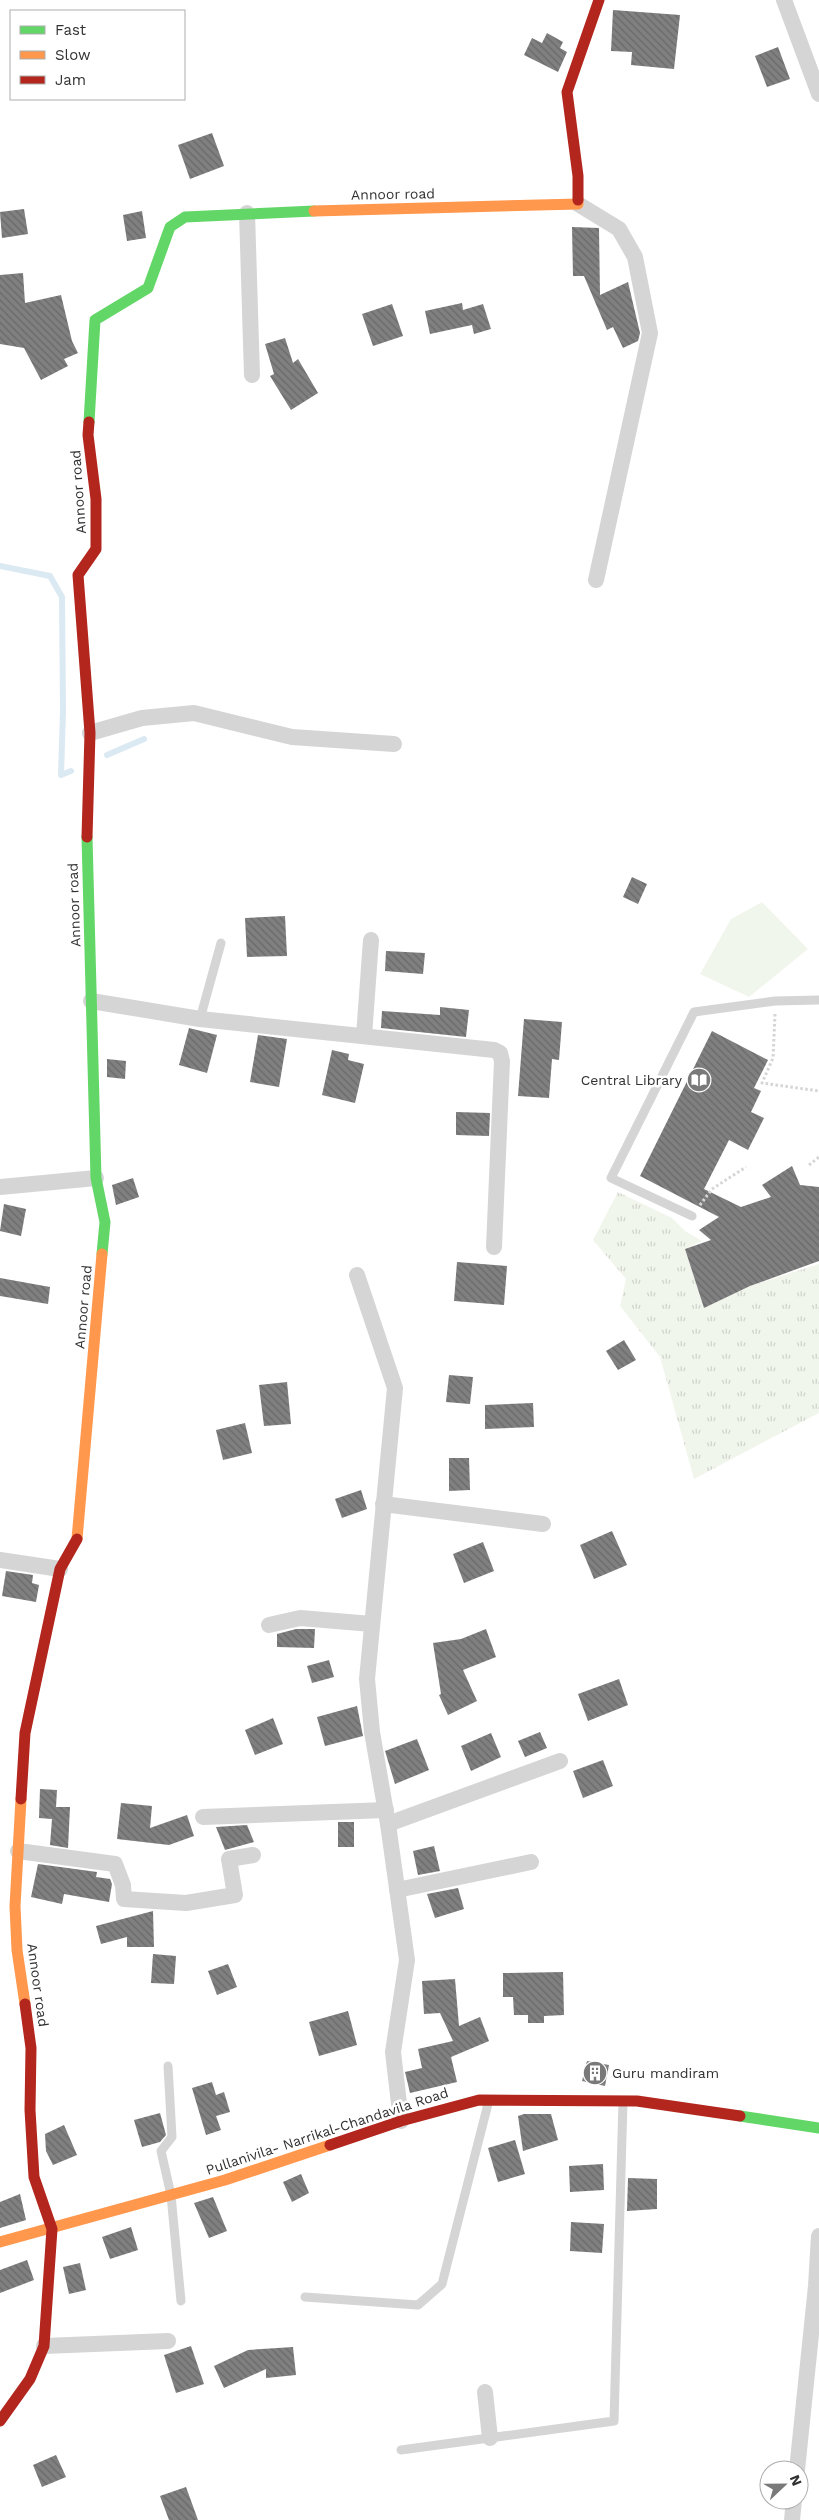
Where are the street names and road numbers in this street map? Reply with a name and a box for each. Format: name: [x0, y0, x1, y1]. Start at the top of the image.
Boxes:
street label: Annoor road: [351, 185, 435, 203]
street label: Annoor road: [67, 449, 89, 535]
street label: Annoor road: [65, 863, 83, 947]
street label: Annoor road: [71, 1264, 95, 1350]
street label: Annoor road: [24, 1942, 52, 2028]
street label: Pullanivila- Narrikal-Chandavila Road: [204, 2084, 450, 2178]

